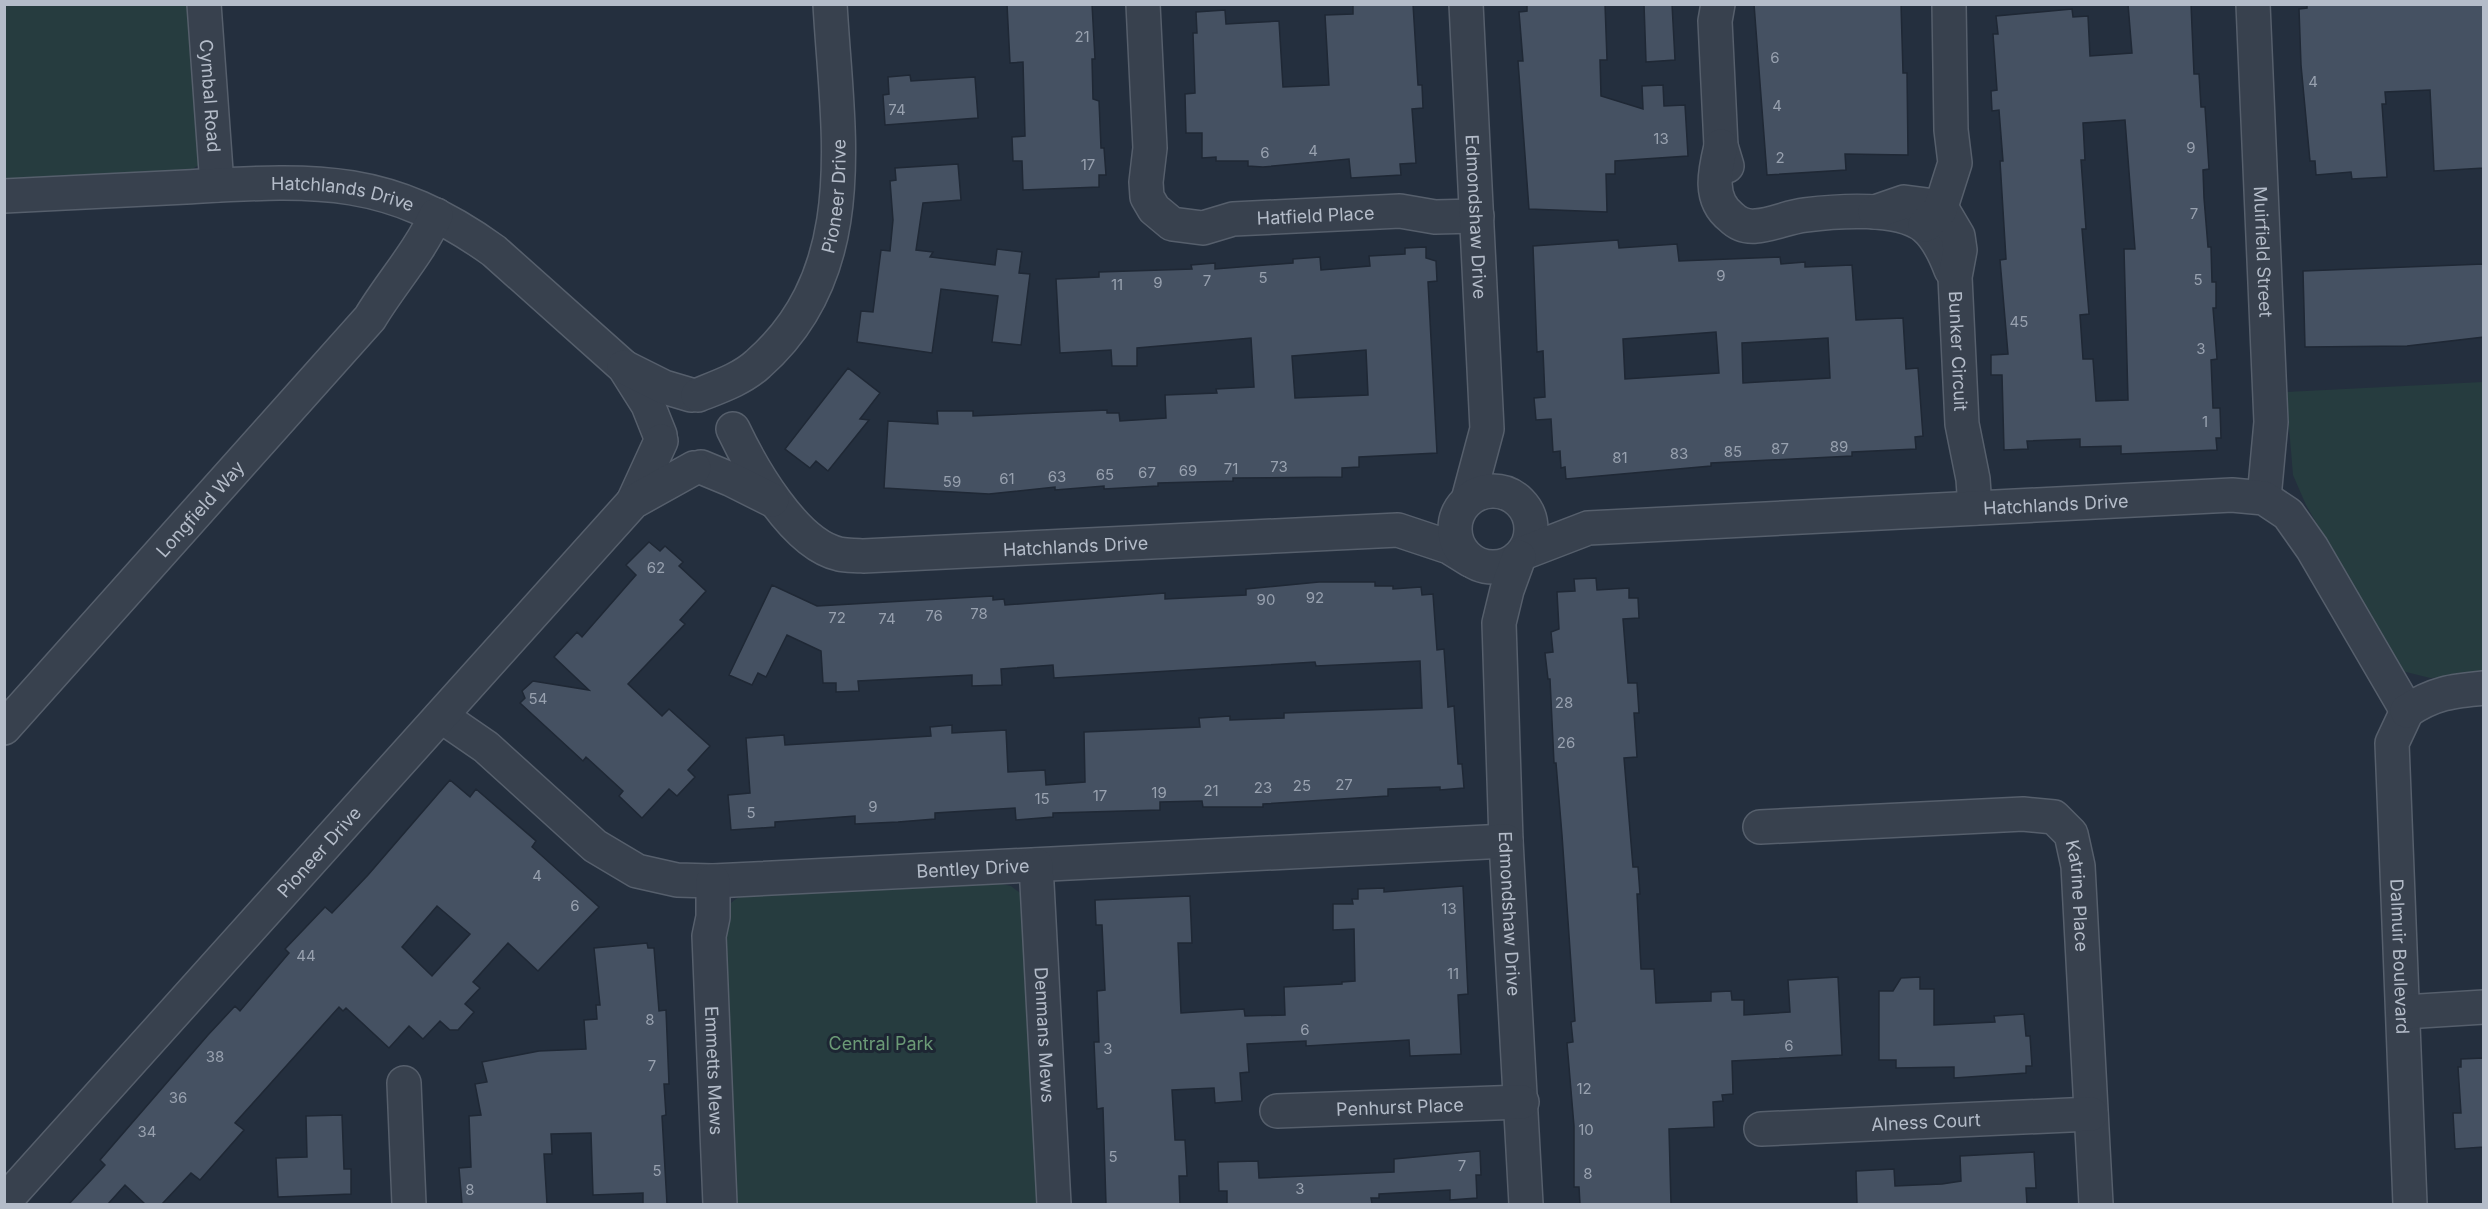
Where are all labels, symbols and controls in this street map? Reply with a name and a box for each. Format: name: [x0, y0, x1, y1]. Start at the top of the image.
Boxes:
house number: 21: [1074, 27, 1090, 46]
street label: Cymbal Road: [196, 39, 225, 153]
house number: 6: [1770, 48, 1780, 67]
house number: 4: [2308, 72, 2318, 91]
house number: 4: [1772, 96, 1782, 115]
house number: 74: [888, 100, 906, 119]
house number: 13: [1653, 129, 1669, 148]
street label: Edmondshaw Drive: [1462, 134, 1491, 300]
house number: 9: [2186, 138, 2196, 157]
street label: Pioneer Drive: [817, 139, 849, 255]
house number: 4: [1308, 141, 1318, 160]
house number: 6: [1260, 143, 1270, 162]
house number: 2: [1775, 148, 1785, 167]
house number: 17: [1081, 155, 1095, 174]
street label: Hatchlands Drive: [271, 172, 417, 215]
street label: Muirfield Street: [2250, 186, 2277, 318]
street label: Hatfield Place: [1256, 202, 1375, 228]
house number: 7: [2190, 204, 2198, 223]
house number: 9: [1716, 266, 1726, 285]
house number: 5: [1258, 268, 1268, 287]
house number: 5: [2193, 270, 2203, 289]
house number: 7: [1203, 271, 1211, 290]
house number: 9: [1153, 273, 1163, 292]
house number: 11: [1111, 275, 1123, 294]
street label: Bunker Circuit: [1945, 291, 1972, 412]
house number: 45: [2010, 312, 2028, 331]
house number: 3: [2196, 339, 2206, 358]
house number: 1: [2202, 412, 2208, 431]
house number: 89: [1830, 437, 1848, 456]
house number: 87: [1771, 439, 1789, 458]
house number: 85: [1724, 442, 1742, 461]
house number: 83: [1670, 444, 1688, 463]
house number: 81: [1612, 448, 1628, 467]
street label: Longfield Way: [152, 456, 248, 561]
house number: 73: [1270, 457, 1288, 476]
house number: 71: [1224, 459, 1238, 478]
house number: 69: [1179, 461, 1197, 480]
house number: 67: [1138, 463, 1156, 482]
house number: 65: [1096, 465, 1114, 484]
house number: 63: [1048, 467, 1066, 486]
house number: 61: [999, 469, 1015, 488]
house number: 59: [943, 472, 961, 491]
street label: Hatchlands Drive: [1983, 490, 2129, 518]
street label: Hatchlands Drive: [1002, 532, 1149, 560]
house number: 62: [647, 558, 665, 577]
house number: 92: [1306, 588, 1324, 607]
house number: 90: [1257, 590, 1275, 609]
house number: 78: [970, 604, 988, 623]
house number: 76: [925, 606, 943, 625]
house number: 72: [828, 608, 846, 627]
house number: 74: [878, 609, 896, 628]
house number: 54: [529, 689, 547, 708]
house number: 28: [1555, 693, 1573, 712]
house number: 26: [1557, 733, 1575, 752]
house number: 27: [1335, 775, 1353, 794]
house number: 25: [1293, 776, 1311, 795]
house number: 23: [1254, 778, 1272, 797]
house number: 21: [1203, 781, 1219, 800]
house number: 19: [1151, 783, 1167, 802]
house number: 17: [1093, 786, 1107, 805]
house number: 15: [1034, 789, 1050, 808]
house number: 9: [868, 797, 878, 816]
street label: Pioneer Drive: [273, 802, 365, 901]
house number: 5: [746, 803, 756, 822]
street label: Edmondshaw Drive: [1495, 831, 1525, 997]
street label: Katrine Place: [2062, 838, 2093, 952]
street label: Bentley Drive: [916, 855, 1030, 881]
house number: 4: [532, 866, 542, 885]
street label: Dalmuir Boulevard: [2387, 878, 2414, 1035]
house number: 6: [570, 896, 580, 915]
house number: 13: [1441, 899, 1457, 918]
house number: 44: [296, 946, 316, 965]
house number: 11: [1447, 964, 1459, 983]
street label: Denmans Mews: [1031, 966, 1059, 1103]
street label: Emmetts Mews: [701, 1005, 728, 1136]
house number: 8: [645, 1010, 655, 1029]
house number: 6: [1300, 1020, 1310, 1039]
park label: Central Park: [828, 1033, 934, 1054]
house number: 6: [1784, 1036, 1794, 1055]
house number: 3: [1103, 1039, 1113, 1058]
house number: 38: [206, 1047, 224, 1066]
house number: 7: [648, 1056, 656, 1075]
house number: 12: [1576, 1079, 1592, 1098]
house number: 36: [169, 1088, 187, 1107]
street label: Penhurst Place: [1336, 1094, 1464, 1119]
street label: Alness Court: [1871, 1109, 1981, 1134]
house number: 10: [1578, 1120, 1594, 1139]
house number: 34: [138, 1122, 156, 1141]
house number: 5: [1108, 1147, 1118, 1166]
house number: 7: [1458, 1156, 1466, 1175]
house number: 5: [652, 1161, 662, 1180]
house number: 8: [1583, 1164, 1593, 1183]
house number: 3: [1295, 1179, 1305, 1198]
house number: 8: [465, 1180, 475, 1199]

